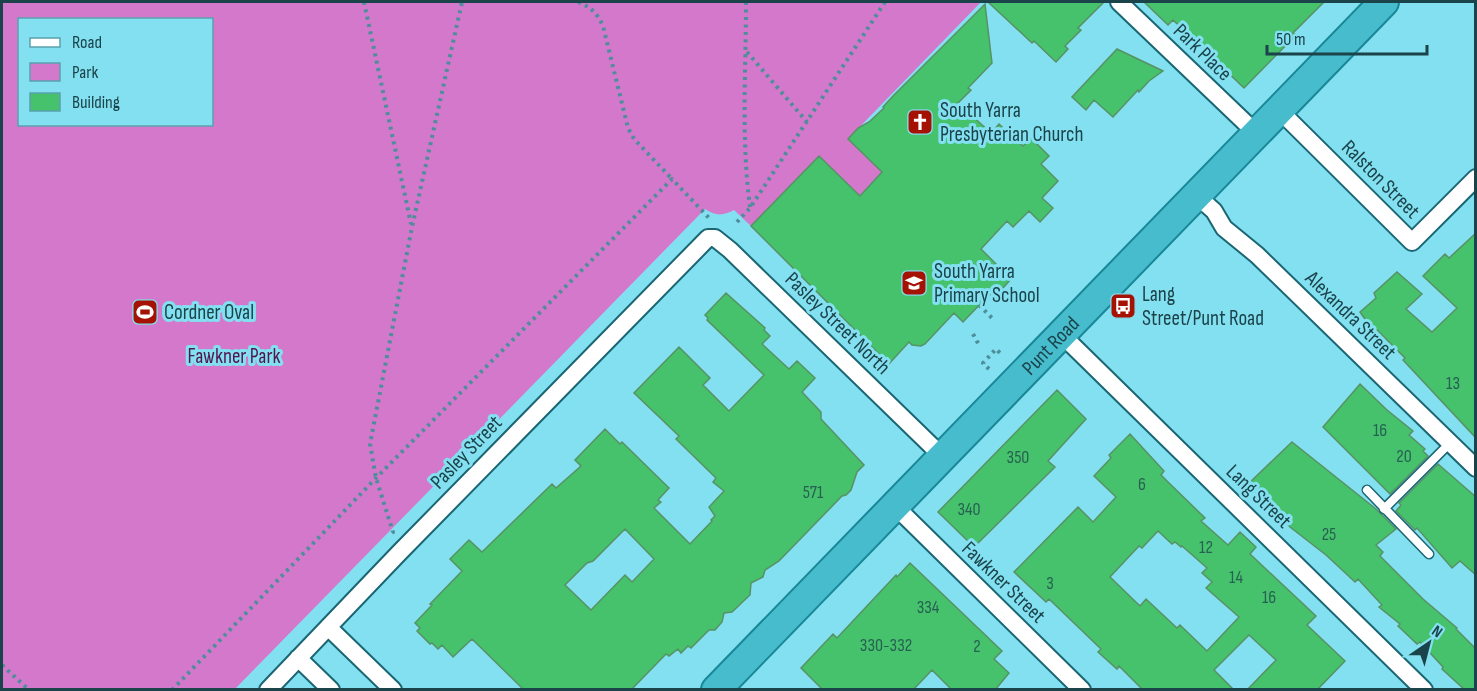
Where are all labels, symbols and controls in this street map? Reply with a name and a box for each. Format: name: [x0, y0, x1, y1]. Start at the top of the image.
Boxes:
legend: [18, 18, 213, 126]
street label: Park Place: [1168, 18, 1237, 86]
scale bar: [1267, 18, 1428, 56]
text: 50 m: [1276, 29, 1306, 50]
text: Road: [72, 32, 102, 53]
text: Park: [72, 62, 98, 83]
text: Building: [72, 92, 120, 113]
place label: South Yarra Presbyterian Church: [940, 98, 1083, 147]
church icon: South Yarra Presbyterian Church: [905, 107, 935, 137]
street label: Ralston Street: [1336, 135, 1425, 224]
place label: South Yarra Primary School: [934, 259, 1040, 308]
street label: Alexandra Street: [1299, 265, 1401, 365]
street label: Pasley Street North: [780, 267, 895, 380]
school or university icon: South Yarra Primary School: [899, 268, 929, 298]
place label: Lang Street/Punt Road: [1142, 282, 1264, 331]
bus stop icon: Lang Street/Punt Road: [1108, 291, 1138, 321]
sports icon: Cordner Oval: [130, 297, 160, 327]
place label: Cordner Oval: [164, 300, 254, 325]
street label: Punt Road: [1017, 312, 1085, 380]
park label: Fawkner Park: [188, 344, 280, 369]
house number: 13: [1446, 373, 1460, 394]
street label: Pasley Street: [425, 411, 507, 494]
house number: 16: [1373, 420, 1387, 441]
house number: 20: [1396, 446, 1412, 467]
house number: 350: [1007, 447, 1029, 468]
street label: Lang Street: [1221, 459, 1296, 533]
house number: 6: [1138, 474, 1146, 495]
house number: 571: [803, 482, 824, 503]
house number: 340: [957, 499, 981, 520]
house number: 25: [1322, 524, 1336, 545]
street label: Fawkner Street: [957, 536, 1051, 628]
house number: 12: [1199, 537, 1213, 558]
house number: 14: [1229, 567, 1243, 588]
house number: 3: [1046, 573, 1054, 594]
house number: 16: [1262, 587, 1276, 608]
house number: 334: [917, 597, 940, 618]
north arrow: [1399, 613, 1459, 673]
text: N: [1428, 622, 1446, 642]
house number: 330-332: [860, 635, 912, 656]
house number: 2: [973, 636, 981, 657]

